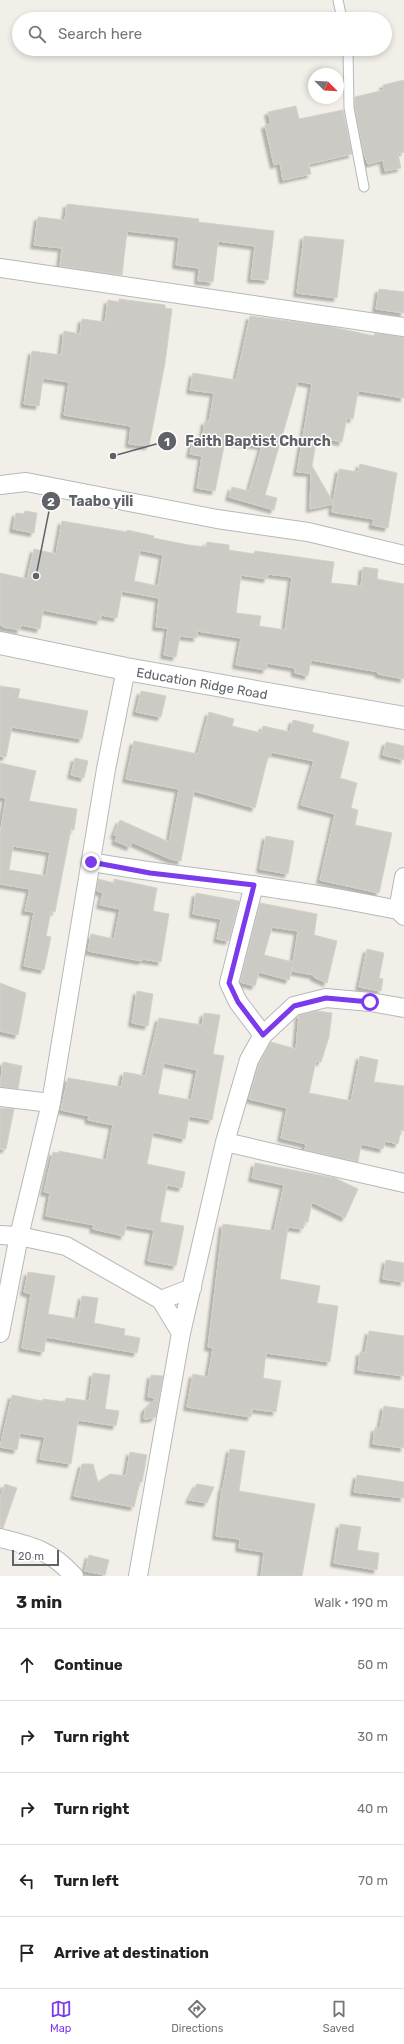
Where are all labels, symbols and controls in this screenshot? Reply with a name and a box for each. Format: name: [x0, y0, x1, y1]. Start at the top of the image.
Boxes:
search box: [12, 12, 392, 56]
icon: search: [26, 23, 48, 45]
text: Search here: [58, 25, 142, 43]
north arrow: [308, 68, 344, 104]
callout: Faith Baptist Church: [157, 428, 338, 454]
text: Faith Baptist Church: [185, 433, 331, 450]
text: 1: [164, 435, 170, 449]
callout: Taabo yili: [41, 488, 142, 514]
text: Taabo yili: [69, 493, 133, 510]
text: 2: [47, 495, 55, 509]
street label: Education Ridge Road: [135, 665, 269, 703]
route end: [82, 853, 100, 871]
route start: [361, 993, 379, 1011]
scale bar: [12, 1548, 59, 1567]
text: 20 m: [18, 1550, 44, 1563]
text: 3 min: [16, 1592, 62, 1612]
text: Walk · 190 m: [314, 1595, 388, 1610]
icon: ahead: [16, 1654, 38, 1676]
text: Continue: [54, 1656, 123, 1674]
text: 50 m: [357, 1657, 388, 1672]
icon: right: [16, 1726, 38, 1748]
text: Turn right: [54, 1728, 129, 1746]
text: 30 m: [357, 1729, 388, 1744]
icon: right: [16, 1798, 38, 1820]
text: Turn right: [54, 1800, 129, 1818]
text: 40 m: [357, 1801, 388, 1816]
icon: left: [16, 1870, 38, 1892]
text: Turn left: [54, 1872, 119, 1890]
text: 70 m: [358, 1873, 388, 1888]
icon: arrive: [16, 1942, 38, 1964]
text: Arrive at destination: [54, 1944, 209, 1962]
tab: Map: [50, 1998, 72, 2035]
tab: Directions: [171, 1998, 223, 2035]
tab: Saved: [323, 1998, 354, 2035]

